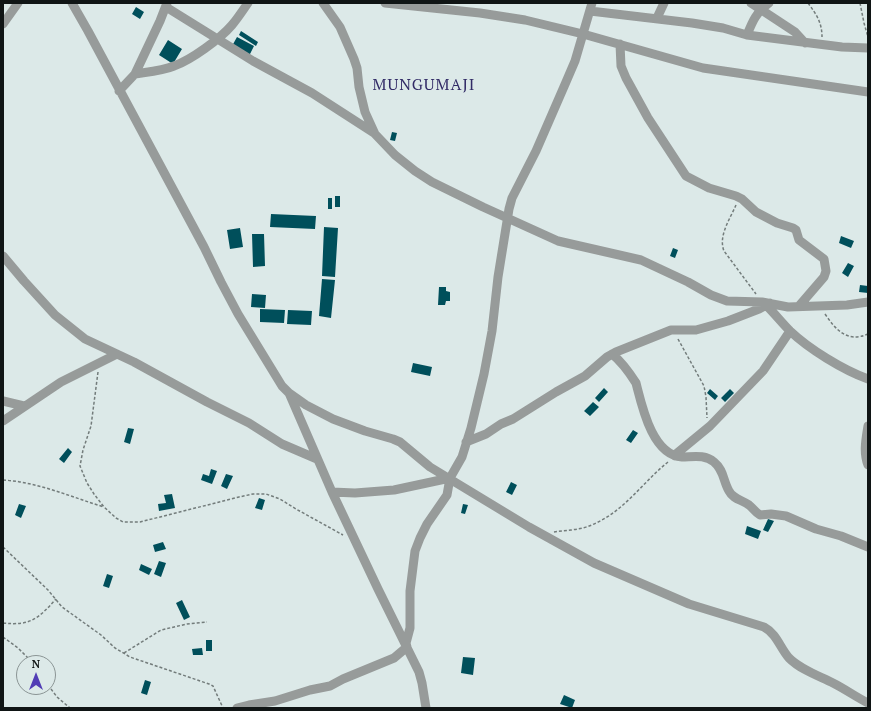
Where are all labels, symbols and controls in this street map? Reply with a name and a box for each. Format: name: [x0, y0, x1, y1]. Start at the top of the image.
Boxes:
district label: MUNGUMAJI: [373, 75, 475, 95]
north arrow: [16, 655, 56, 695]
text: N: [32, 657, 40, 671]

